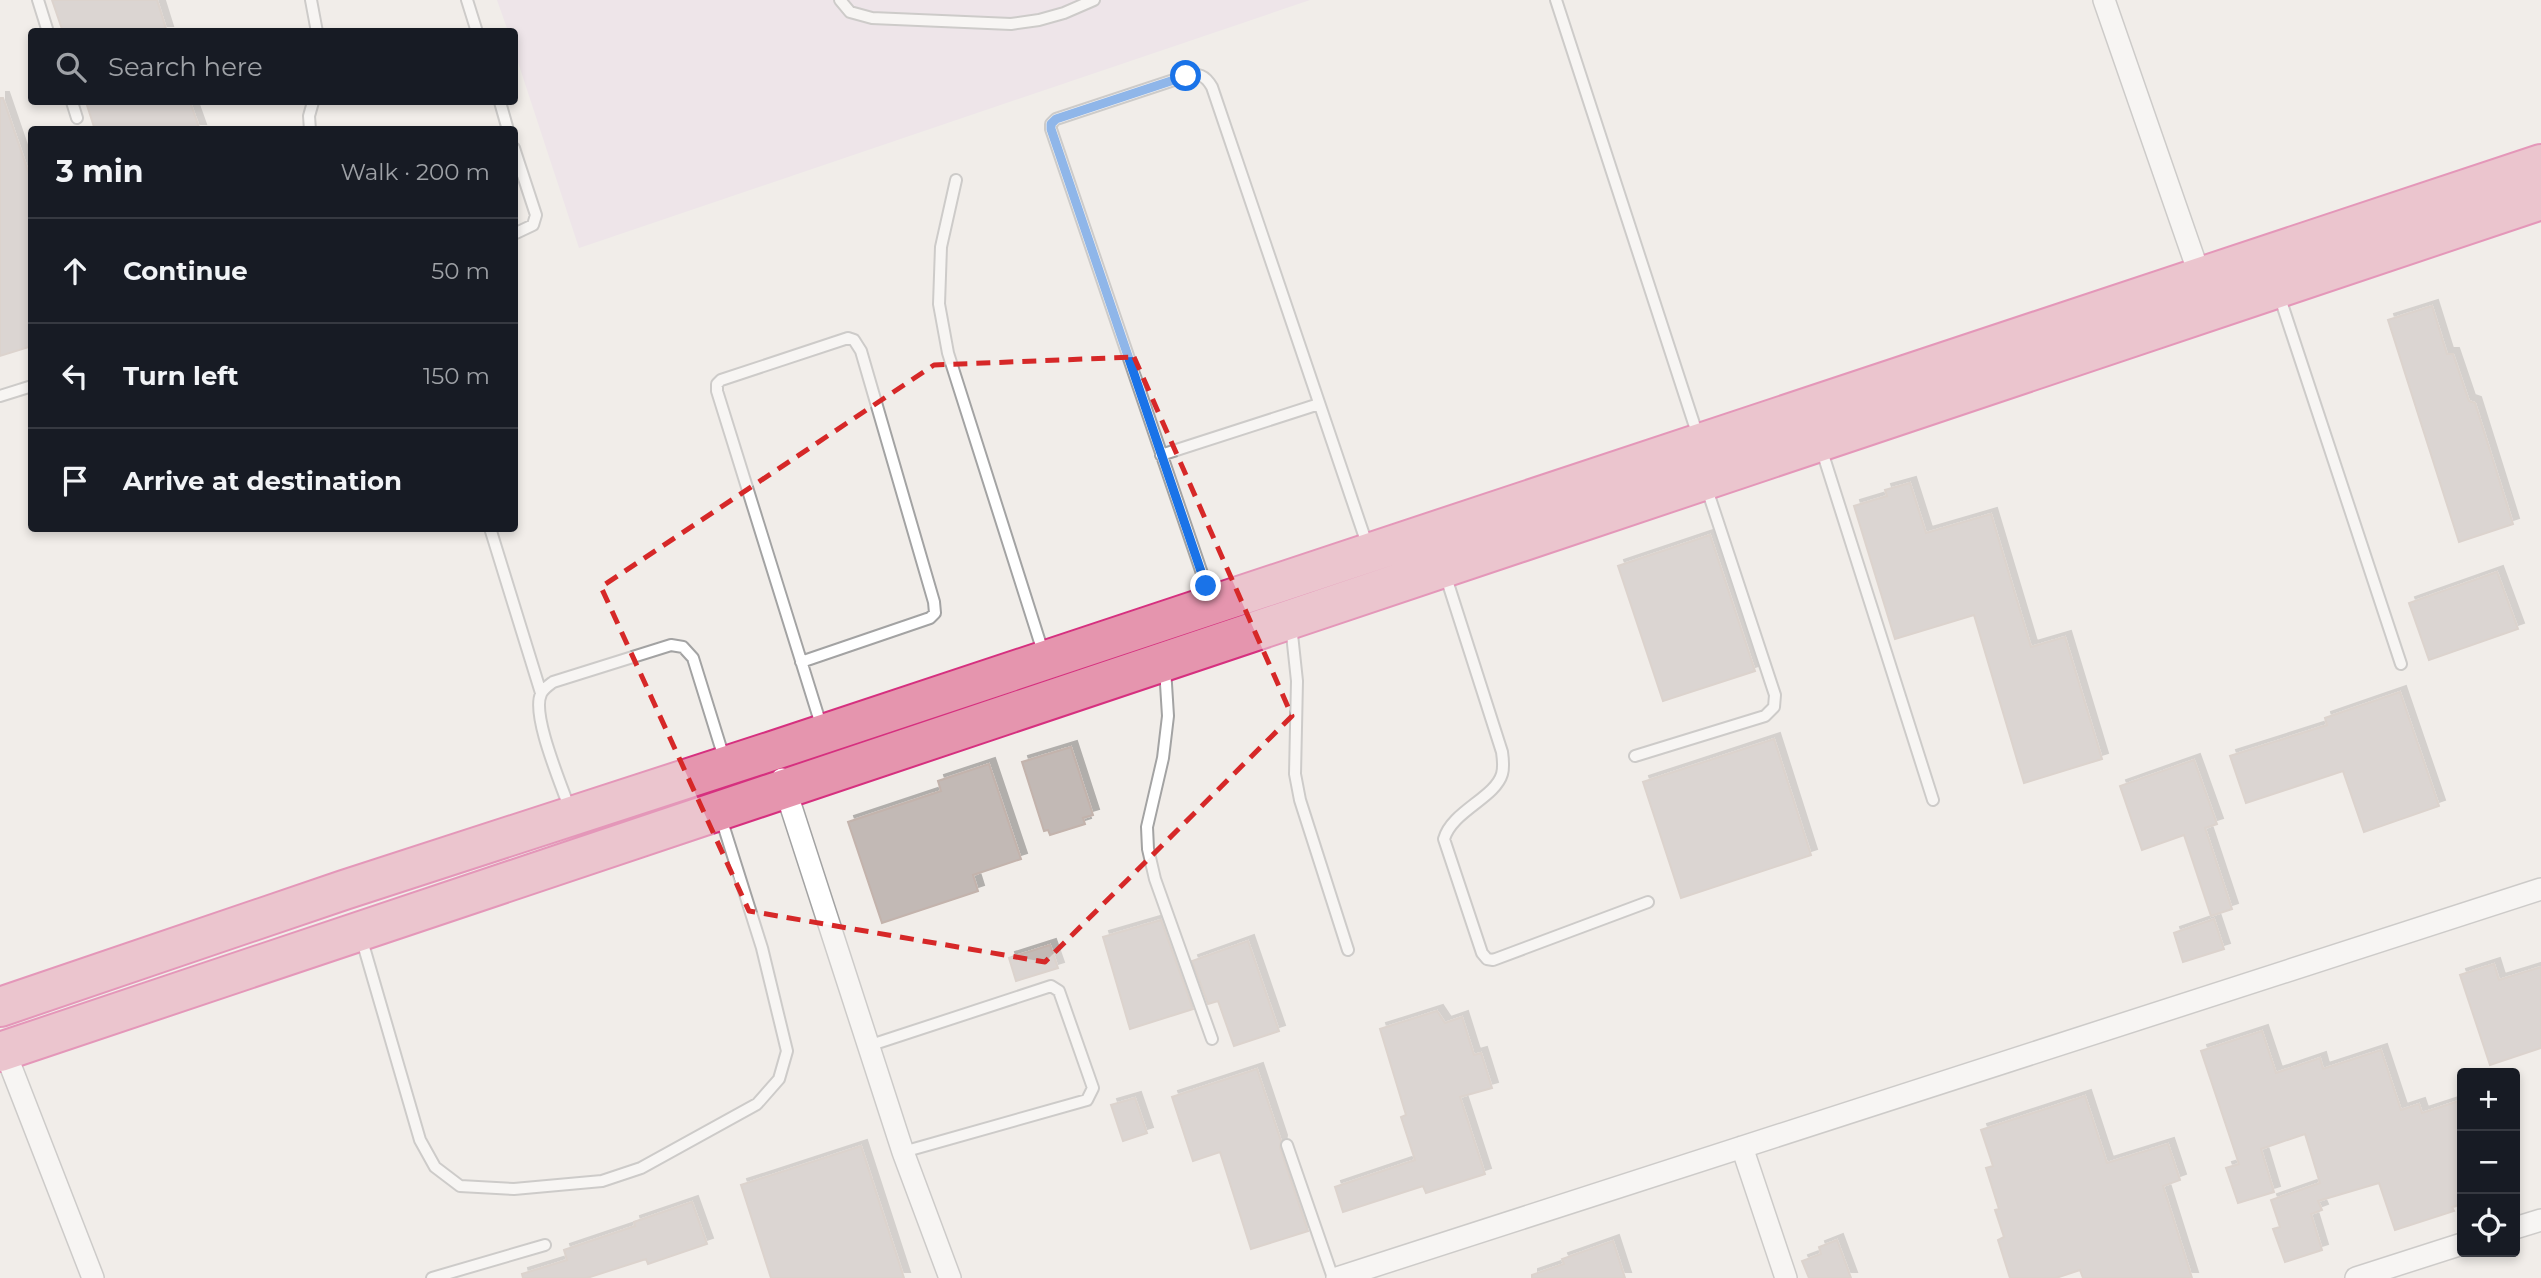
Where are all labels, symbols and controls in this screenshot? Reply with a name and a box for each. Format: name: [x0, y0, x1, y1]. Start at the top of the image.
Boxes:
search box: [28, 28, 518, 105]
icon: search: [52, 48, 90, 86]
text: Search here: [108, 51, 263, 83]
route start: [1170, 60, 1201, 91]
text: 3 min: [56, 153, 143, 190]
text: Walk · 200 m: [340, 158, 490, 186]
icon: ahead: [56, 252, 94, 290]
text: Continue: [123, 255, 248, 287]
text: 50 m: [431, 257, 490, 285]
icon: left: [56, 357, 94, 395]
text: Turn left: [123, 360, 239, 392]
text: 150 m: [423, 362, 490, 390]
icon: arrive: [56, 462, 94, 500]
text: Arrive at destination: [123, 465, 402, 497]
route end: [1190, 570, 1221, 601]
map controls: [2457, 1068, 2520, 1257]
button: +: [2457, 1068, 2520, 1131]
button: −: [2457, 1131, 2520, 1194]
button: locate: [2457, 1194, 2520, 1257]

